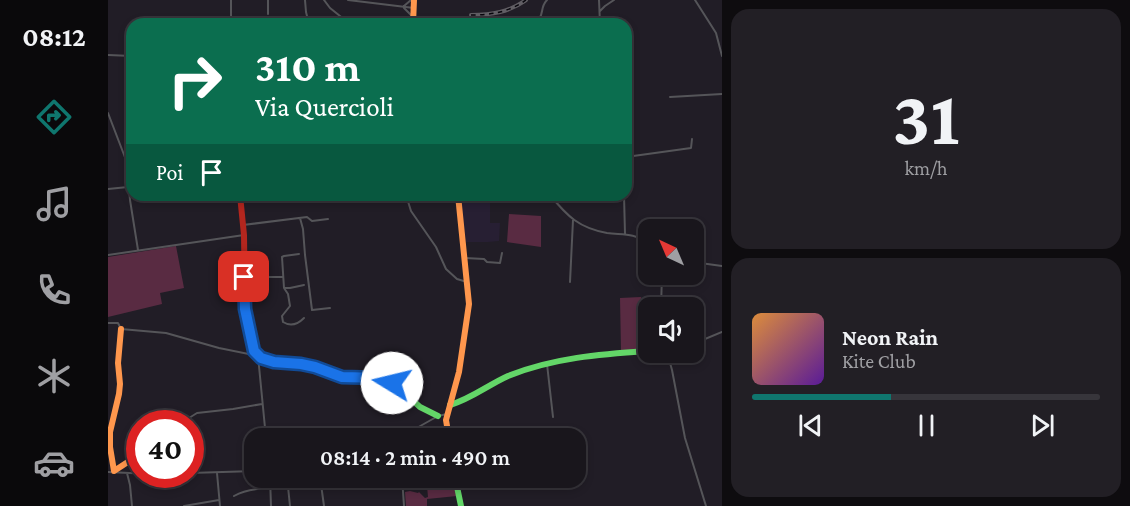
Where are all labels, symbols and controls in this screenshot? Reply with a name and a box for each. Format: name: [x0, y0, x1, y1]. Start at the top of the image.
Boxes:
text: 08:12: [22, 22, 86, 52]
icon: right: [156, 42, 234, 120]
text: 310 m: [255, 43, 360, 90]
text: 31: [892, 74, 960, 161]
text: Via Quercioli: [255, 92, 394, 122]
icon: directions: [33, 96, 75, 138]
icon: arrive: [195, 156, 228, 189]
text: km/h: [904, 157, 948, 179]
text: Poi: [156, 160, 183, 185]
icon: music: [33, 183, 75, 225]
north arrow: [638, 219, 704, 285]
map controls: [638, 219, 704, 363]
pin: [218, 251, 269, 302]
icon: arrive: [227, 260, 260, 293]
icon: phone: [33, 269, 75, 311]
button: sound: [638, 297, 704, 363]
text: Neon Rain: [842, 325, 938, 350]
text: Kite Club: [842, 350, 916, 372]
position arrow: [360, 351, 424, 415]
icon: climate: [33, 355, 75, 397]
icon: previous: [794, 409, 827, 442]
icon: pause: [910, 409, 943, 442]
icon: next: [1026, 409, 1059, 442]
speed limit sign: 40: [126, 410, 204, 488]
icon: car: [33, 442, 75, 484]
text: 08:14 · 2 min · 490 m: [320, 445, 510, 470]

